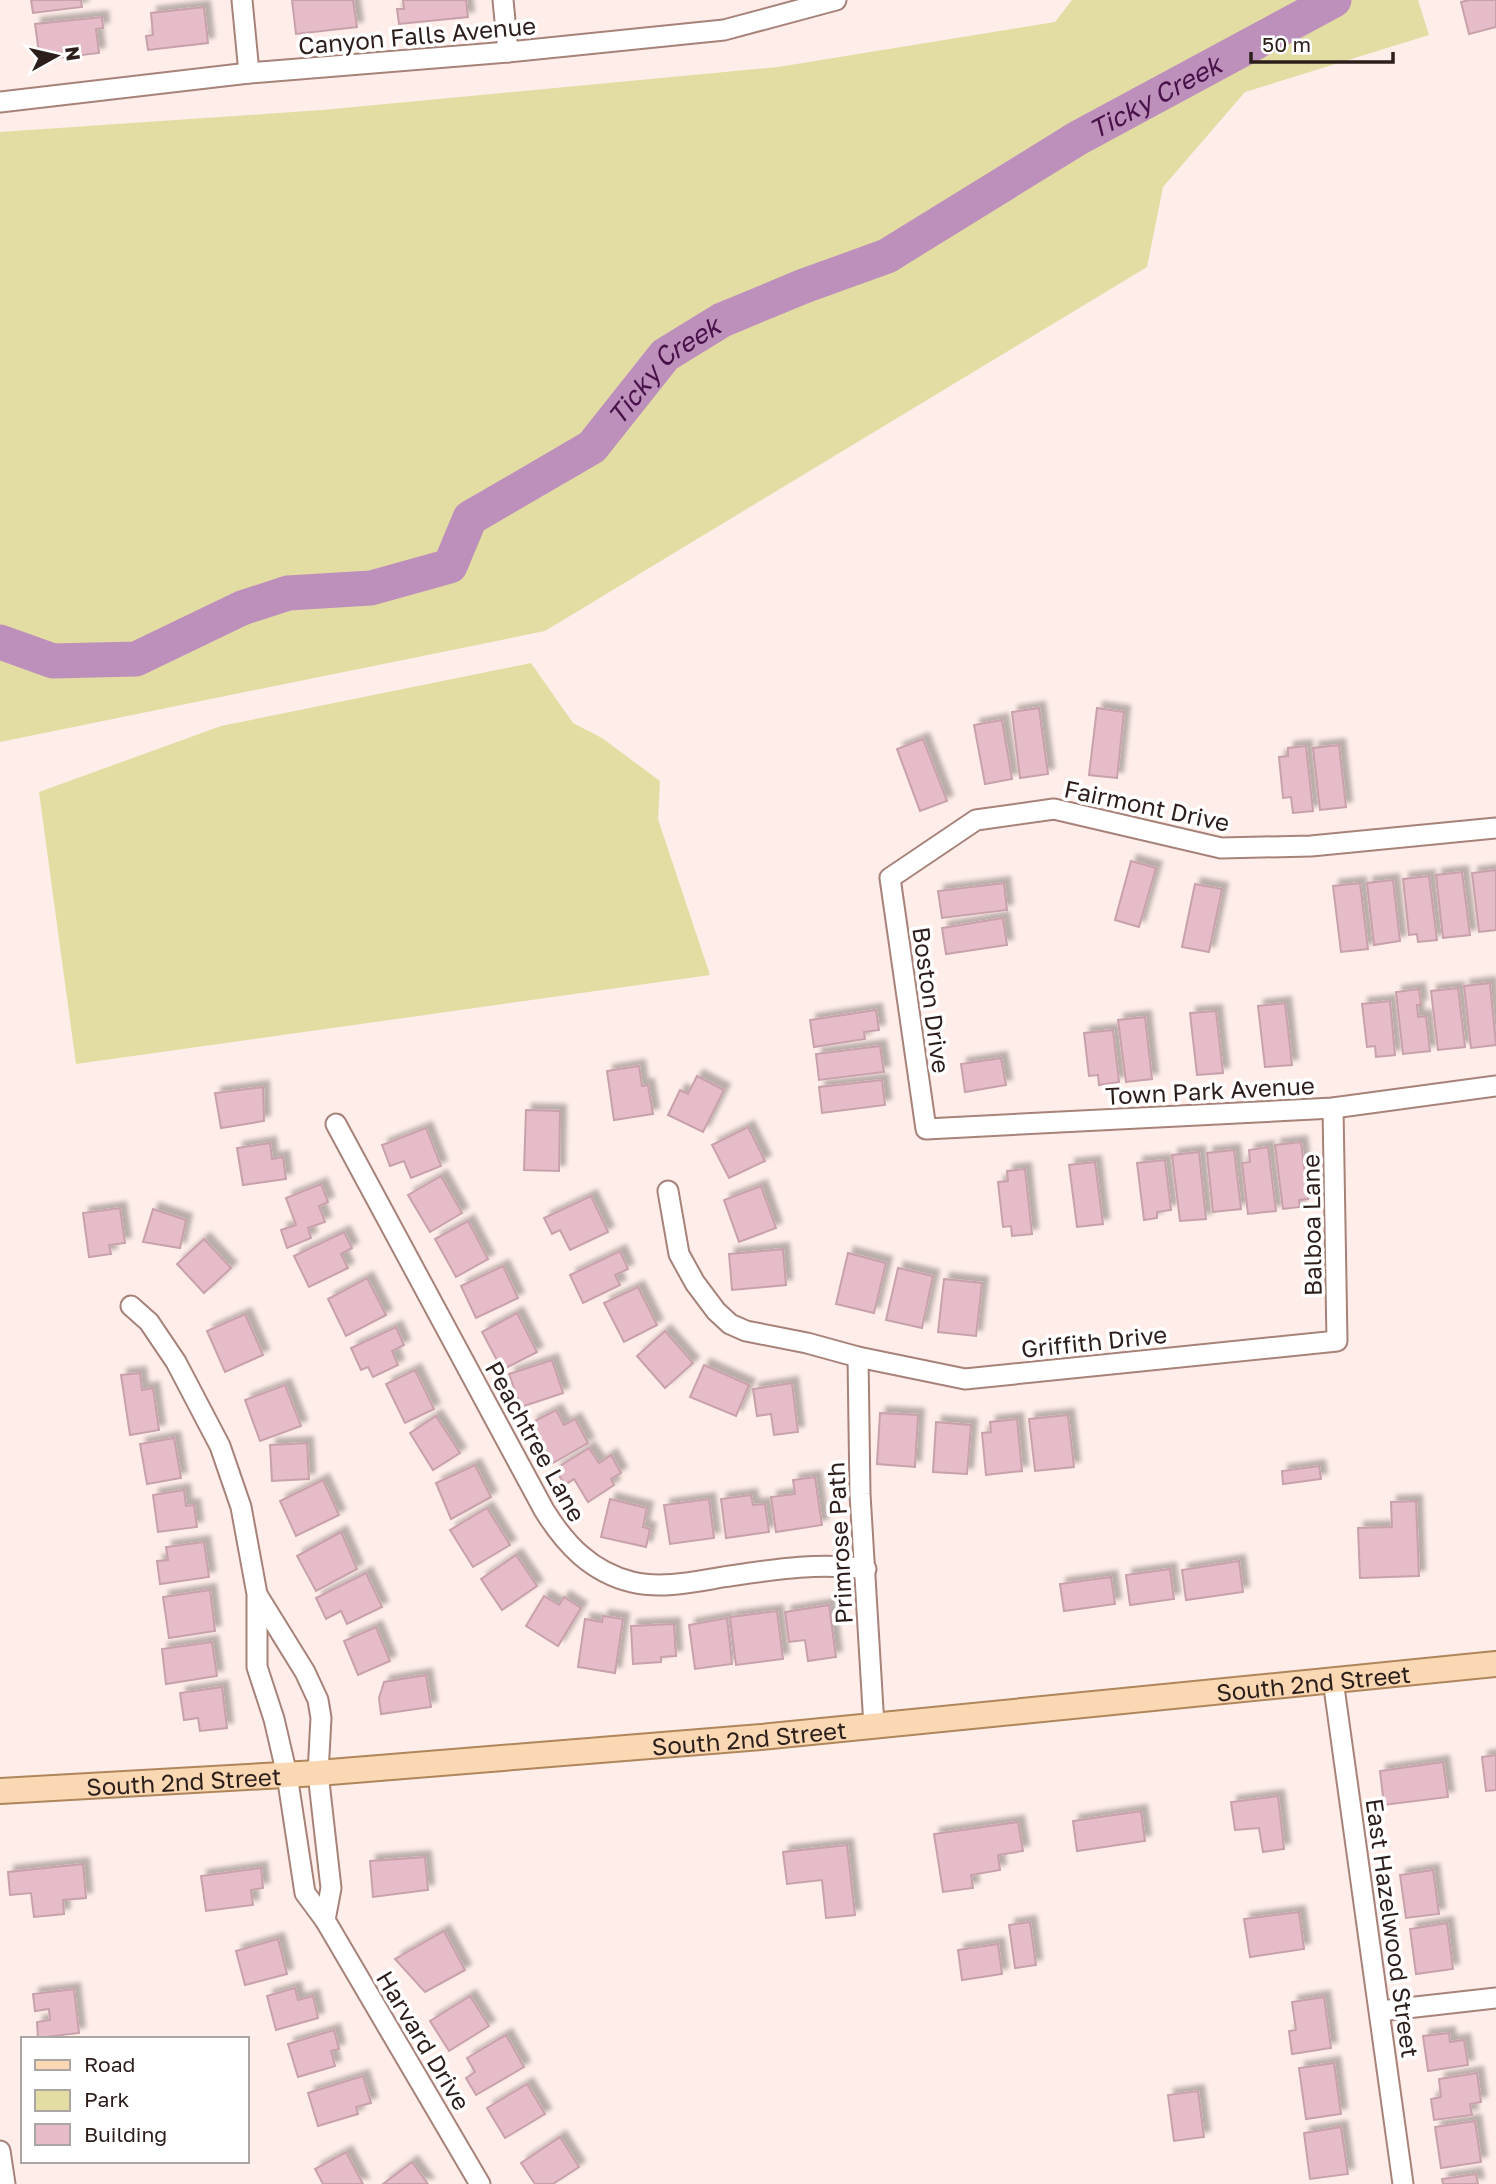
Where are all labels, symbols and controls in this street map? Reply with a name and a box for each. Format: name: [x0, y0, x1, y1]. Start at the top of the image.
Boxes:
street label: Canyon Falls Avenue: [297, 10, 537, 60]
north arrow: [21, 21, 91, 91]
scale bar: [1251, 21, 1393, 65]
text: 50 m: [1262, 31, 1311, 57]
text: N: [61, 45, 86, 62]
water label: Ticky Creek: [1084, 47, 1229, 145]
water label: Ticky Creek: [601, 308, 728, 430]
street label: Fairmont Drive: [1062, 773, 1232, 837]
street label: Boston Drive: [907, 925, 957, 1075]
street label: Town Park Avenue: [1105, 1070, 1315, 1110]
street label: Balboa Lane: [1295, 1154, 1327, 1296]
street label: Griffith Drive: [1020, 1319, 1168, 1363]
street label: Peachtree Lane: [480, 1356, 592, 1526]
street label: Primrose Path: [820, 1461, 858, 1625]
street label: South 2nd Street: [1215, 1658, 1412, 1706]
street label: South 2nd Street: [651, 1714, 848, 1760]
street label: South 2nd Street: [85, 1761, 282, 1801]
street label: East Hazelwood Street: [1360, 1797, 1426, 2059]
street label: Harvard Drive: [371, 1965, 477, 2115]
legend: [21, 2037, 248, 2163]
text: Road: [84, 2051, 135, 2077]
text: Park: [84, 2086, 130, 2112]
text: Building: [84, 2121, 167, 2147]

